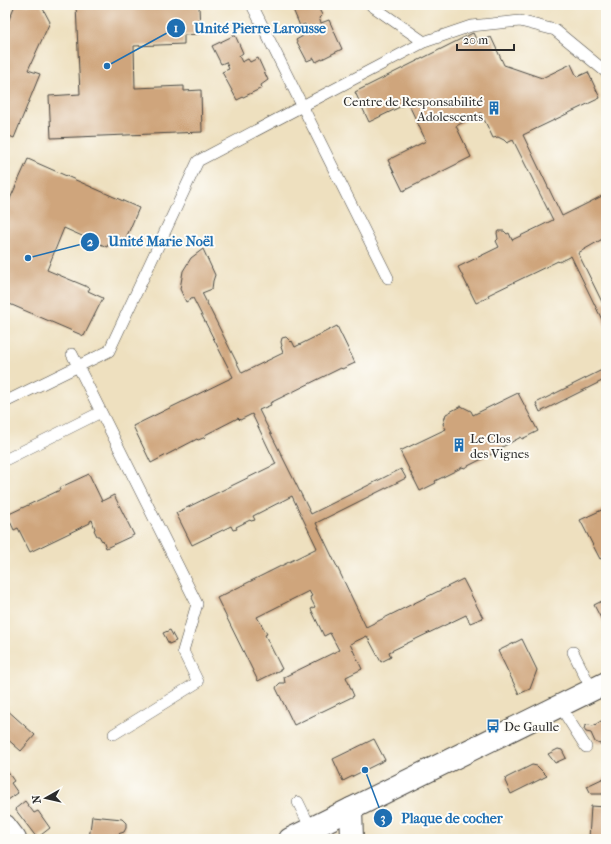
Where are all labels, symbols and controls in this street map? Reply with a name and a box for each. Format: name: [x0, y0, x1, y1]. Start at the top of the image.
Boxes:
callout: Unité Pierre Larousse: [166, 15, 334, 41]
text: Unité Pierre Larousse: [193, 20, 326, 37]
text: 1: [174, 21, 178, 35]
scale bar: [457, 26, 514, 52]
text: 20 m: [463, 33, 488, 47]
place label: Centre de Responsabilité Adolescents: [343, 94, 484, 124]
building icon: Centre de Responsabilité Adolescents: [486, 100, 502, 116]
callout: Unité Marie Noël: [80, 229, 221, 255]
text: Unité Marie Noël: [107, 233, 214, 250]
text: 2: [87, 235, 94, 249]
place label: Le Clos des Vignes: [470, 431, 529, 461]
building icon: Le Clos des Vignes: [451, 437, 467, 453]
bus stop icon: De Gaulle: [485, 718, 501, 734]
place label: De Gaulle: [504, 719, 560, 734]
north arrow: [26, 778, 66, 818]
text: N: [29, 794, 44, 804]
callout: Plaque de cocher: [373, 805, 511, 831]
text: Plaque de cocher: [401, 810, 504, 827]
text: 3: [381, 811, 386, 826]

